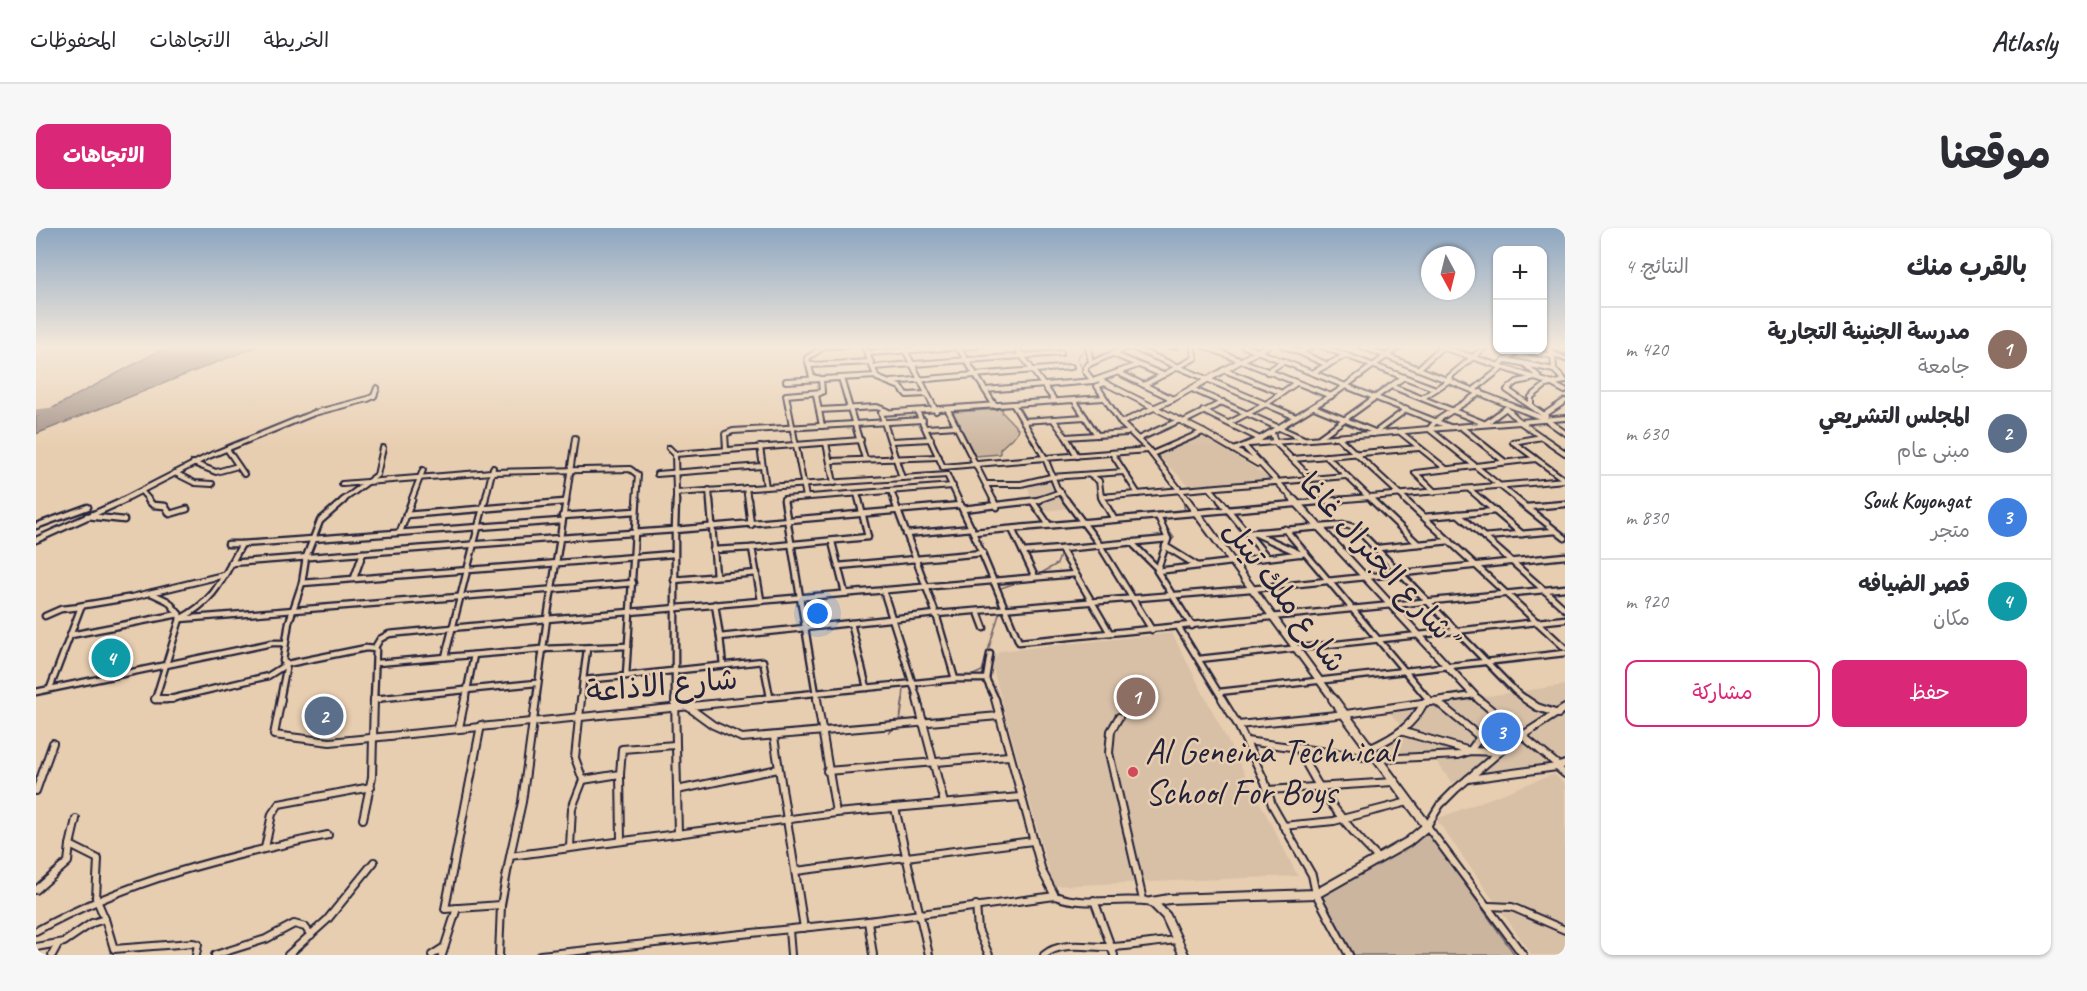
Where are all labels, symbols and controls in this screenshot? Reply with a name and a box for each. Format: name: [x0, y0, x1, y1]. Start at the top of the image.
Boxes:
text: Atlasly: [1992, 24, 2057, 59]
text: المحفوظات: [30, 27, 116, 53]
text: الاتجاهات: [149, 27, 231, 53]
text: الخريطة: [264, 27, 329, 53]
button: الاتجاهات: [36, 124, 171, 189]
text: موقعنا: [1940, 128, 2051, 181]
north arrow: [1421, 246, 1475, 300]
map controls: [1493, 246, 1547, 354]
button: +: [1493, 246, 1547, 300]
text: بالقرب منك: [1907, 250, 2027, 283]
text: النتائج: 4: [1625, 254, 1689, 279]
button: −: [1493, 300, 1547, 354]
text: مدرسة الجنينة التجارية: [1767, 318, 1970, 346]
text: 420 m: [1625, 337, 1668, 362]
text: 1: [2003, 337, 2012, 362]
text: جامعة: [1918, 354, 1970, 379]
text: المجلس التشريعي: [1819, 402, 1970, 430]
text: 630 m: [1625, 421, 1668, 446]
text: 2: [2003, 421, 2012, 446]
text: مبنى عام: [1897, 438, 1970, 463]
street label: "شارع الجنرال غاغا": [1285, 459, 1470, 659]
text: Souk Koyongat: [1861, 487, 1970, 515]
text: 830 m: [1625, 505, 1668, 530]
text: 3: [2003, 505, 2012, 530]
street label: شارع ملك تيتل: [1214, 512, 1355, 681]
text: متجر: [1931, 518, 1970, 543]
text: قصر الضيافه: [1858, 570, 1970, 598]
text: 920 m: [1625, 589, 1668, 614]
text: 4: [2003, 589, 2012, 614]
your location: [803, 599, 832, 628]
text: مكان: [1933, 606, 1970, 631]
pin: 4: [92, 636, 130, 680]
street label: شارع الاذاعة: [585, 659, 739, 713]
button: مشاركة: [1625, 660, 1820, 727]
button: حفظ: [1832, 660, 2027, 727]
pin: 1: [1116, 674, 1156, 720]
pin: 2: [304, 694, 344, 738]
pin: 3: [1482, 710, 1520, 754]
place label: Al Geneina Technical School For Boys: [1145, 728, 1401, 815]
marker: Al Geneina Technical School For Boys: [1126, 765, 1140, 779]

